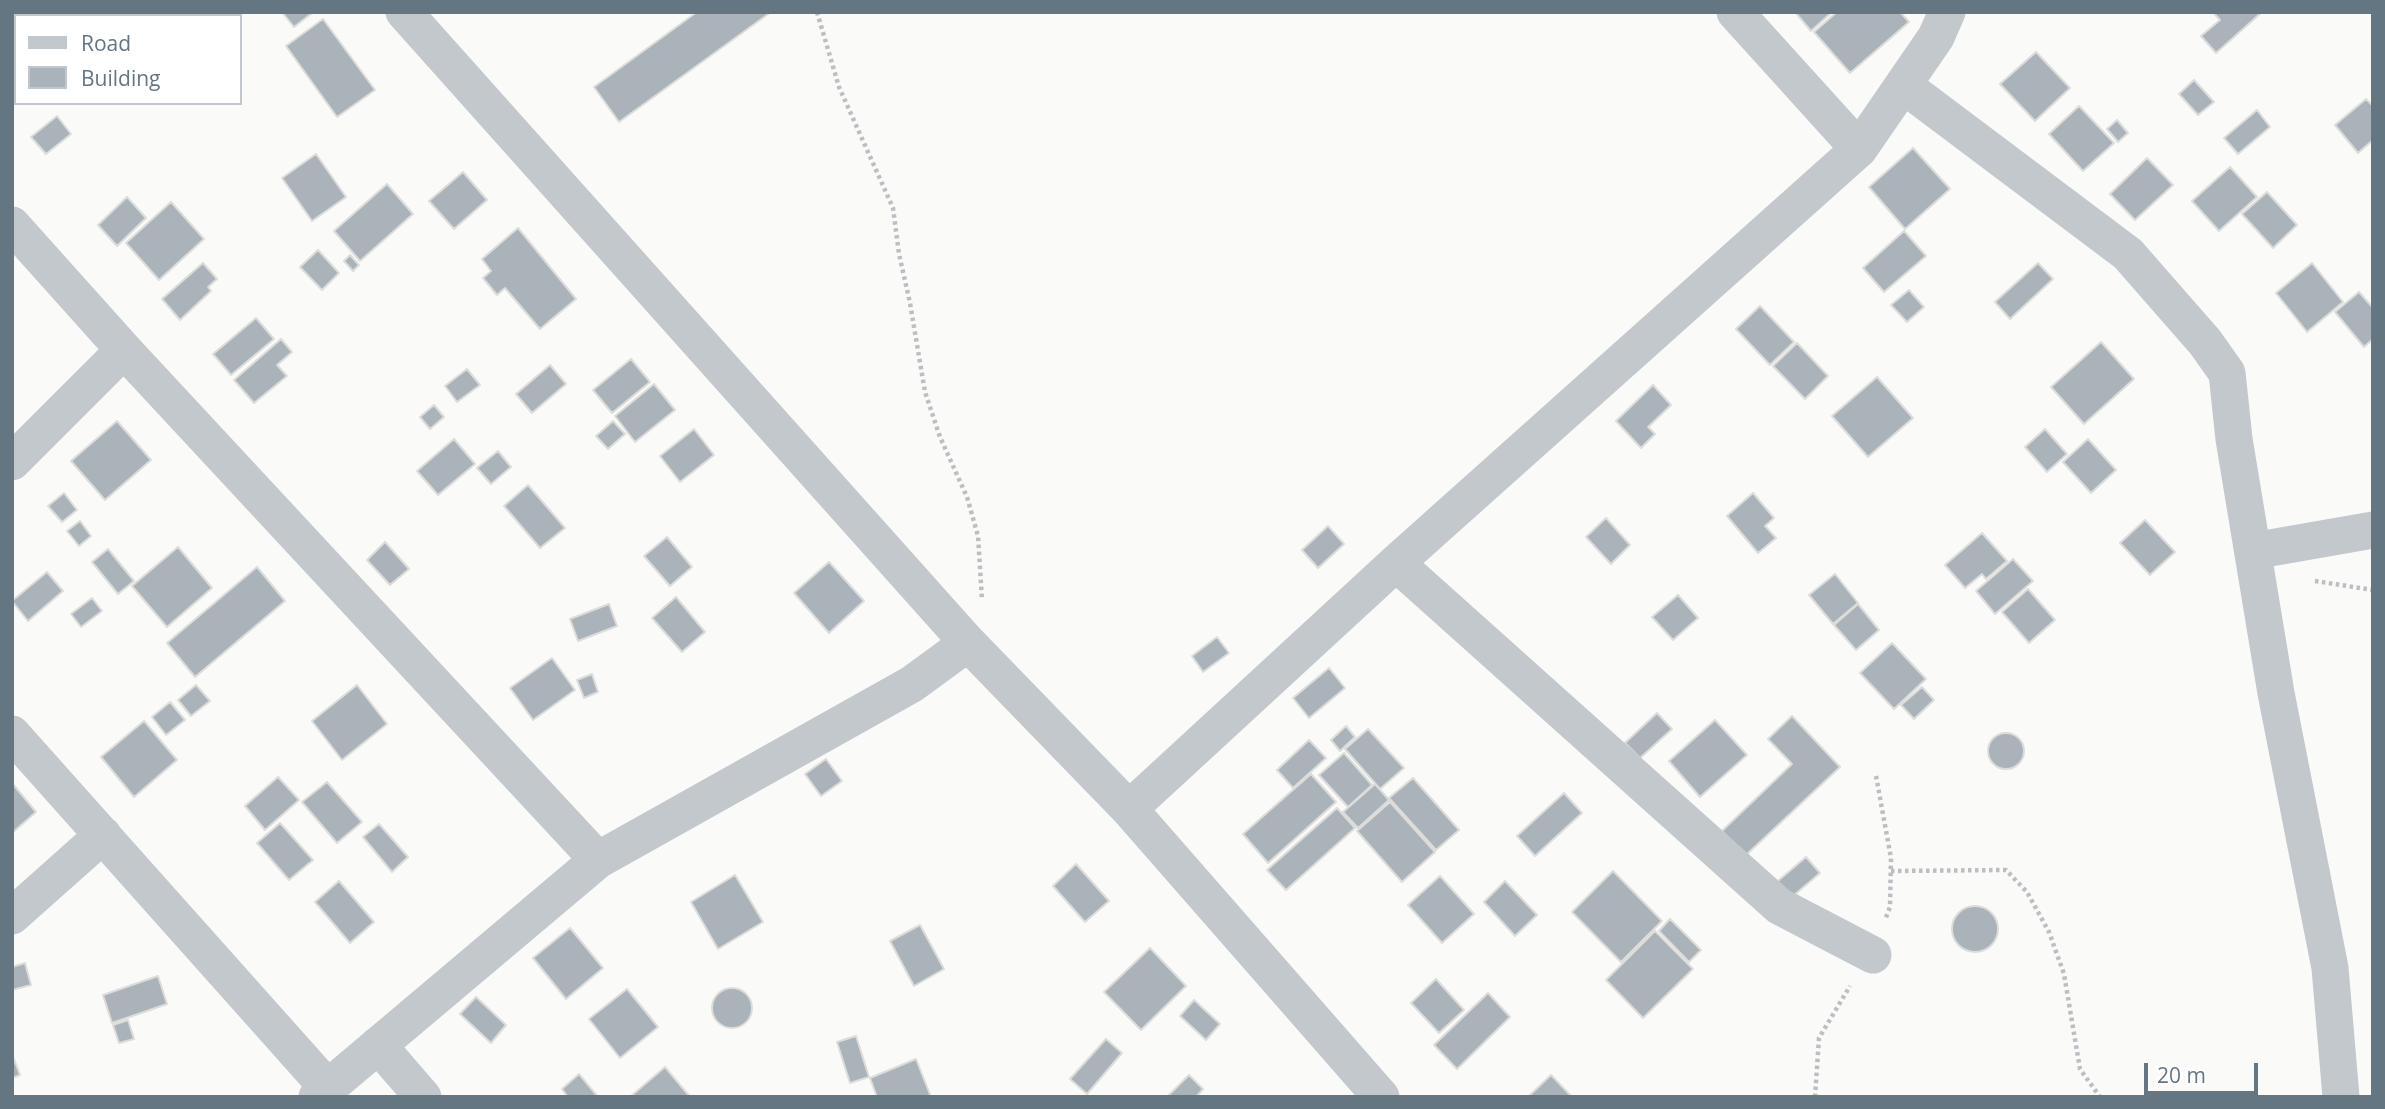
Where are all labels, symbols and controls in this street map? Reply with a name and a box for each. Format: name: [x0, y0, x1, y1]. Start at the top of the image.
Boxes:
legend: [14, 14, 242, 105]
text: Road: [81, 29, 131, 57]
text: Building: [81, 64, 160, 92]
scale bar: [2147, 1050, 2261, 1094]
text: 20 m: [2157, 1061, 2206, 1089]

